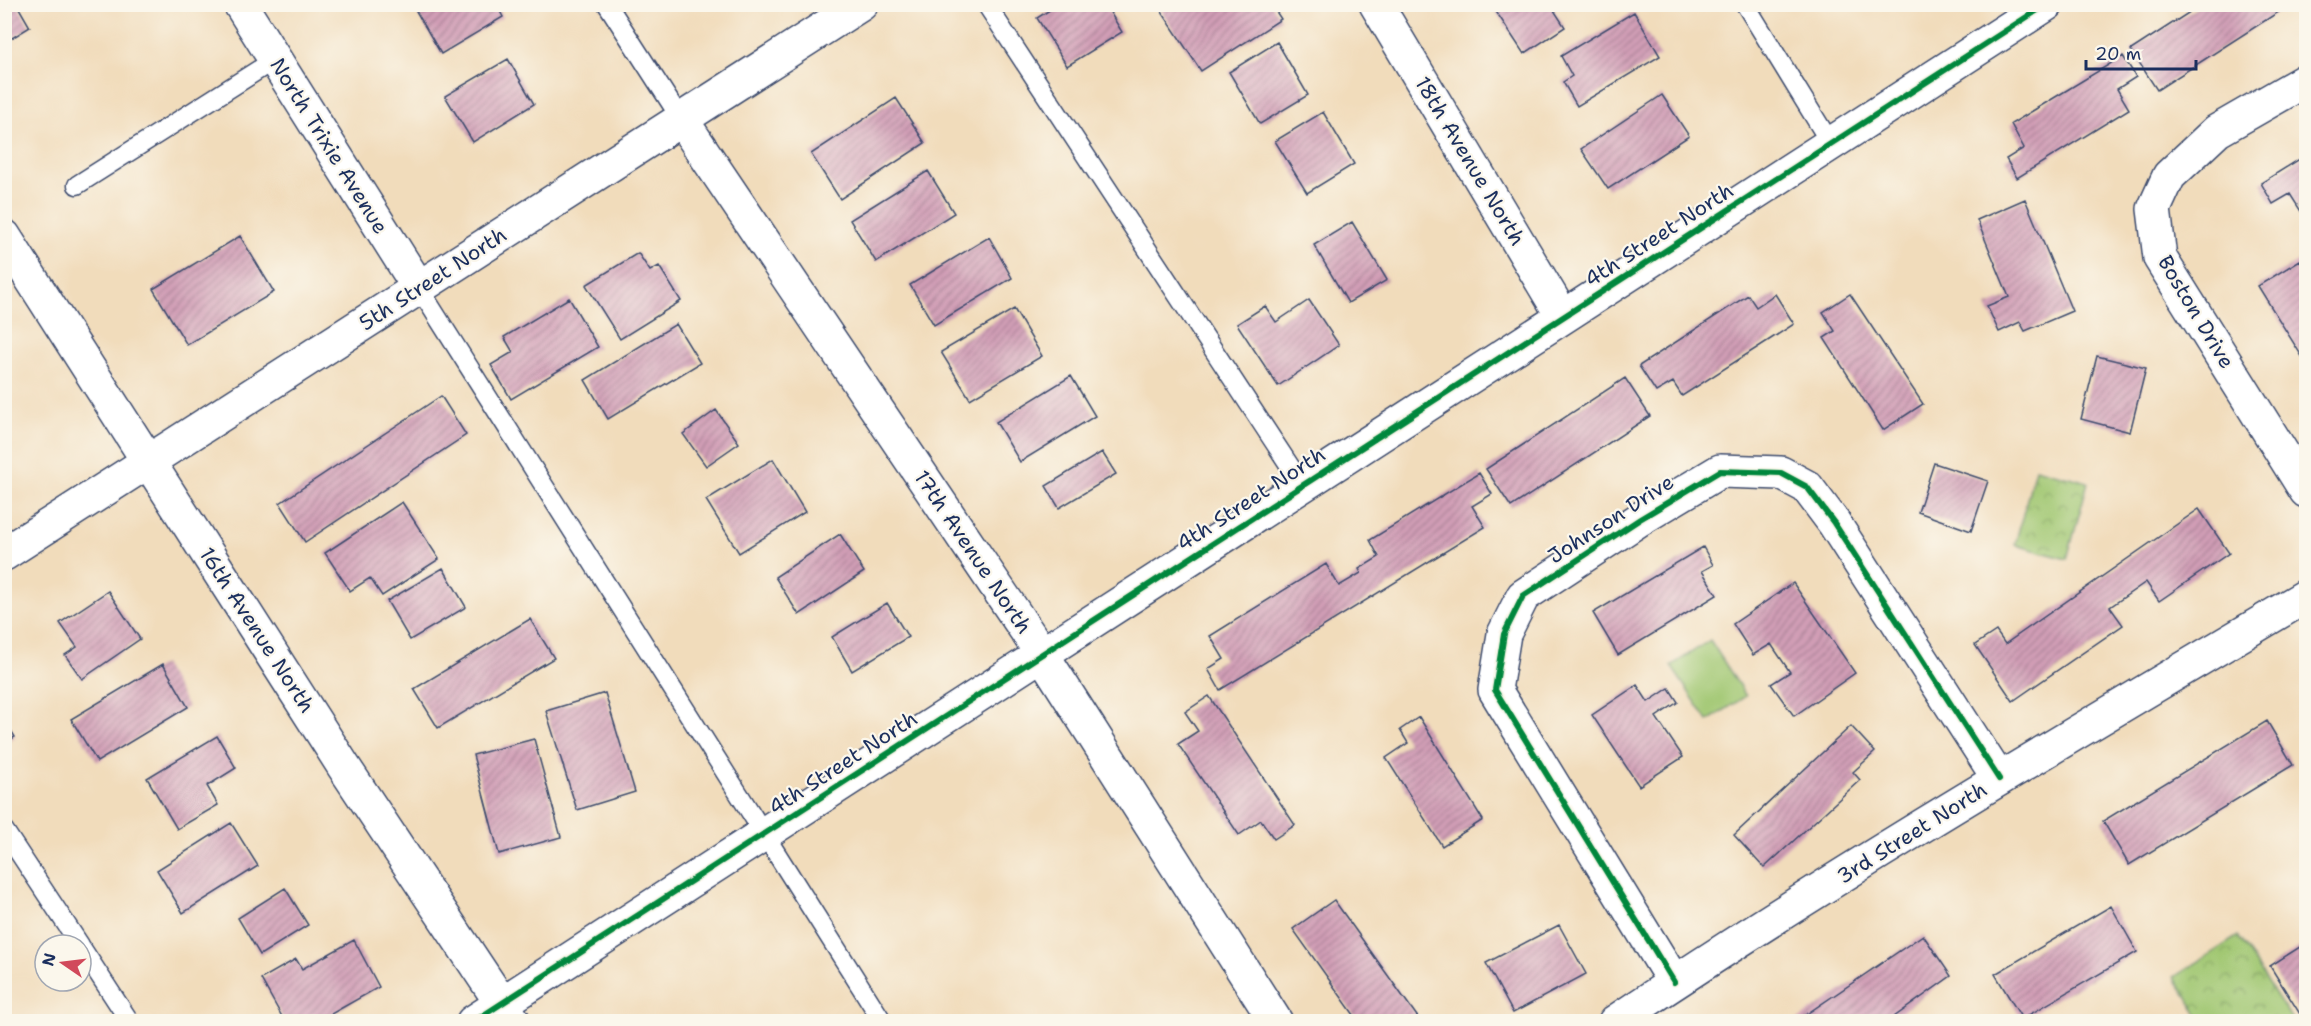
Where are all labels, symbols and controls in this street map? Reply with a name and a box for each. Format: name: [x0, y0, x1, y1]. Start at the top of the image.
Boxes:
scale bar: [2086, 33, 2196, 71]
text: 20 m: [2095, 42, 2141, 66]
street label: North Trixie Avenue: [263, 53, 395, 239]
street label: 18th Avenue North: [1408, 71, 1532, 251]
street label: 4th Street North: [1579, 176, 1739, 294]
street label: 5th Street North: [354, 221, 512, 337]
street label: Boston Drive: [2151, 250, 2241, 374]
street label: 4th Street North: [1171, 440, 1331, 558]
street label: 17th Avenue North: [908, 465, 1038, 639]
street label: Johnson Drive: [1543, 468, 1679, 570]
street label: 16th Avenue North: [193, 542, 321, 718]
street label: 4th Street North: [763, 704, 923, 822]
street label: 3rd Street North: [1832, 776, 1992, 890]
north arrow: [33, 933, 93, 993]
text: N: [37, 951, 61, 968]

